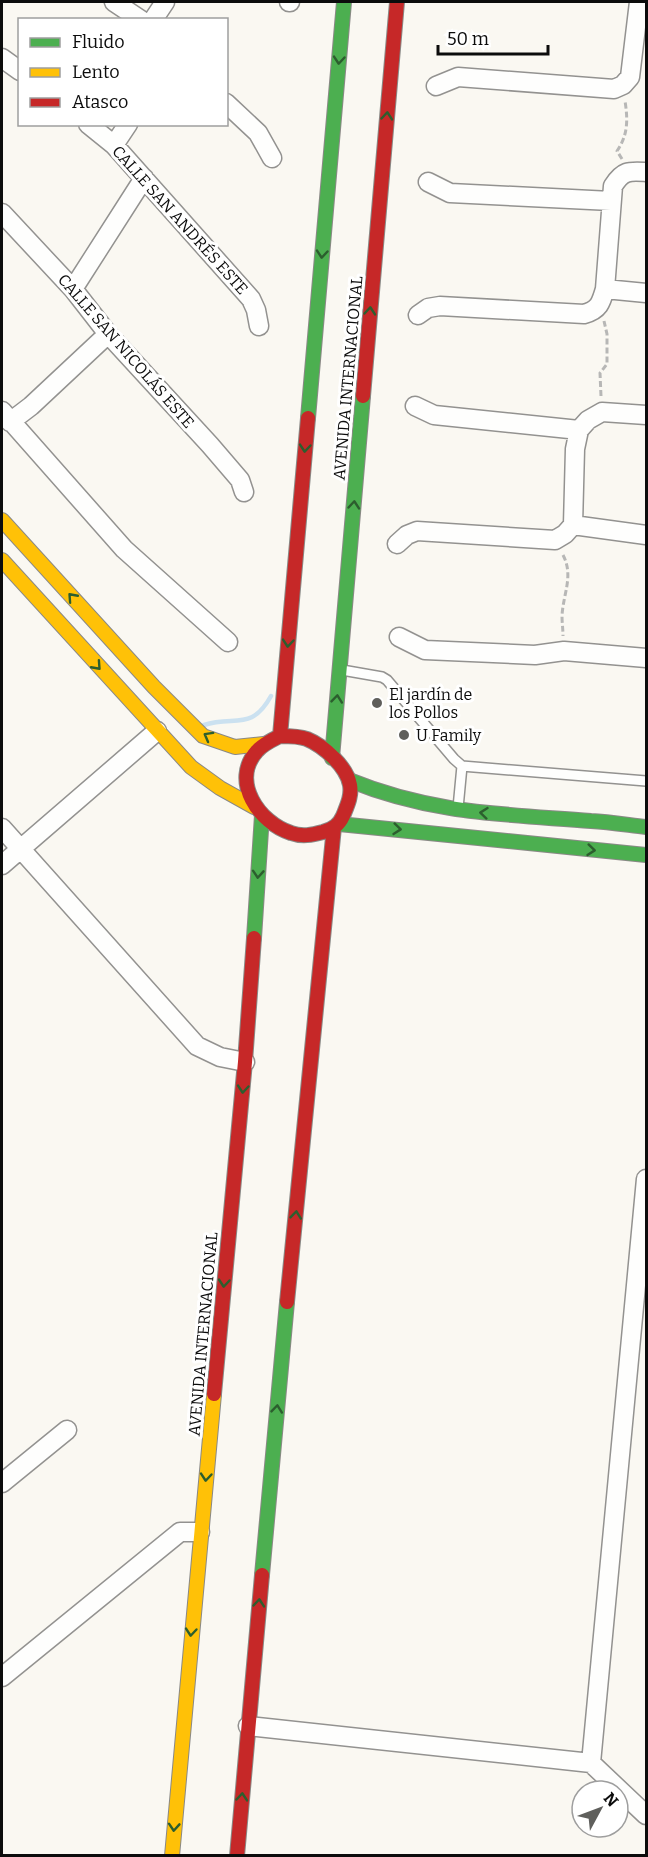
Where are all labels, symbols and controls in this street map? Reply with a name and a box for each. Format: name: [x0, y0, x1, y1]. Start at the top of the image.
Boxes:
legend: [18, 18, 228, 126]
scale bar: [438, 18, 548, 56]
text: 50 m: [447, 28, 489, 50]
text: Fluido: [72, 31, 125, 53]
one-way arrow: [333, 55, 346, 64]
text: Lento: [72, 61, 120, 83]
text: Atasco: [72, 91, 128, 113]
one-way arrow: [380, 112, 393, 121]
street label: CALLE SAN ANDRÉS ESTE: [108, 141, 253, 298]
one-way arrow: [316, 249, 329, 259]
street label: CALLE SAN NICOLÁS ESTE: [54, 270, 199, 432]
street label: AVENIDA INTERNACIONAL: [330, 275, 366, 481]
one-way arrow: [363, 306, 376, 315]
one-way arrow: [299, 444, 312, 453]
one-way arrow: [347, 501, 360, 510]
one-way arrow: [68, 594, 79, 604]
one-way arrow: [282, 638, 295, 647]
one-way arrow: [90, 659, 101, 669]
place label: El jardín de los Pollos: [389, 685, 472, 722]
one-way arrow: [330, 695, 342, 704]
marker: El jardín de los Pollos: [370, 696, 384, 710]
place label: U Family: [416, 726, 482, 745]
marker: U Family: [397, 728, 411, 742]
one-way arrow: [204, 732, 214, 743]
one-way arrow: [479, 807, 488, 820]
one-way arrow: [392, 822, 401, 835]
one-way arrow: [586, 843, 595, 856]
one-way arrow: [252, 869, 265, 878]
one-way arrow: [237, 1085, 250, 1094]
one-way arrow: [289, 1210, 302, 1219]
street label: AVENIDA INTERNACIONAL: [185, 1231, 221, 1437]
one-way arrow: [218, 1279, 231, 1288]
one-way arrow: [270, 1404, 283, 1413]
one-way arrow: [200, 1473, 213, 1482]
one-way arrow: [252, 1598, 265, 1607]
one-way arrow: [185, 1628, 198, 1637]
north arrow: [570, 1779, 630, 1839]
text: N: [600, 1789, 622, 1810]
one-way arrow: [235, 1793, 248, 1802]
one-way arrow: [168, 1822, 181, 1831]

